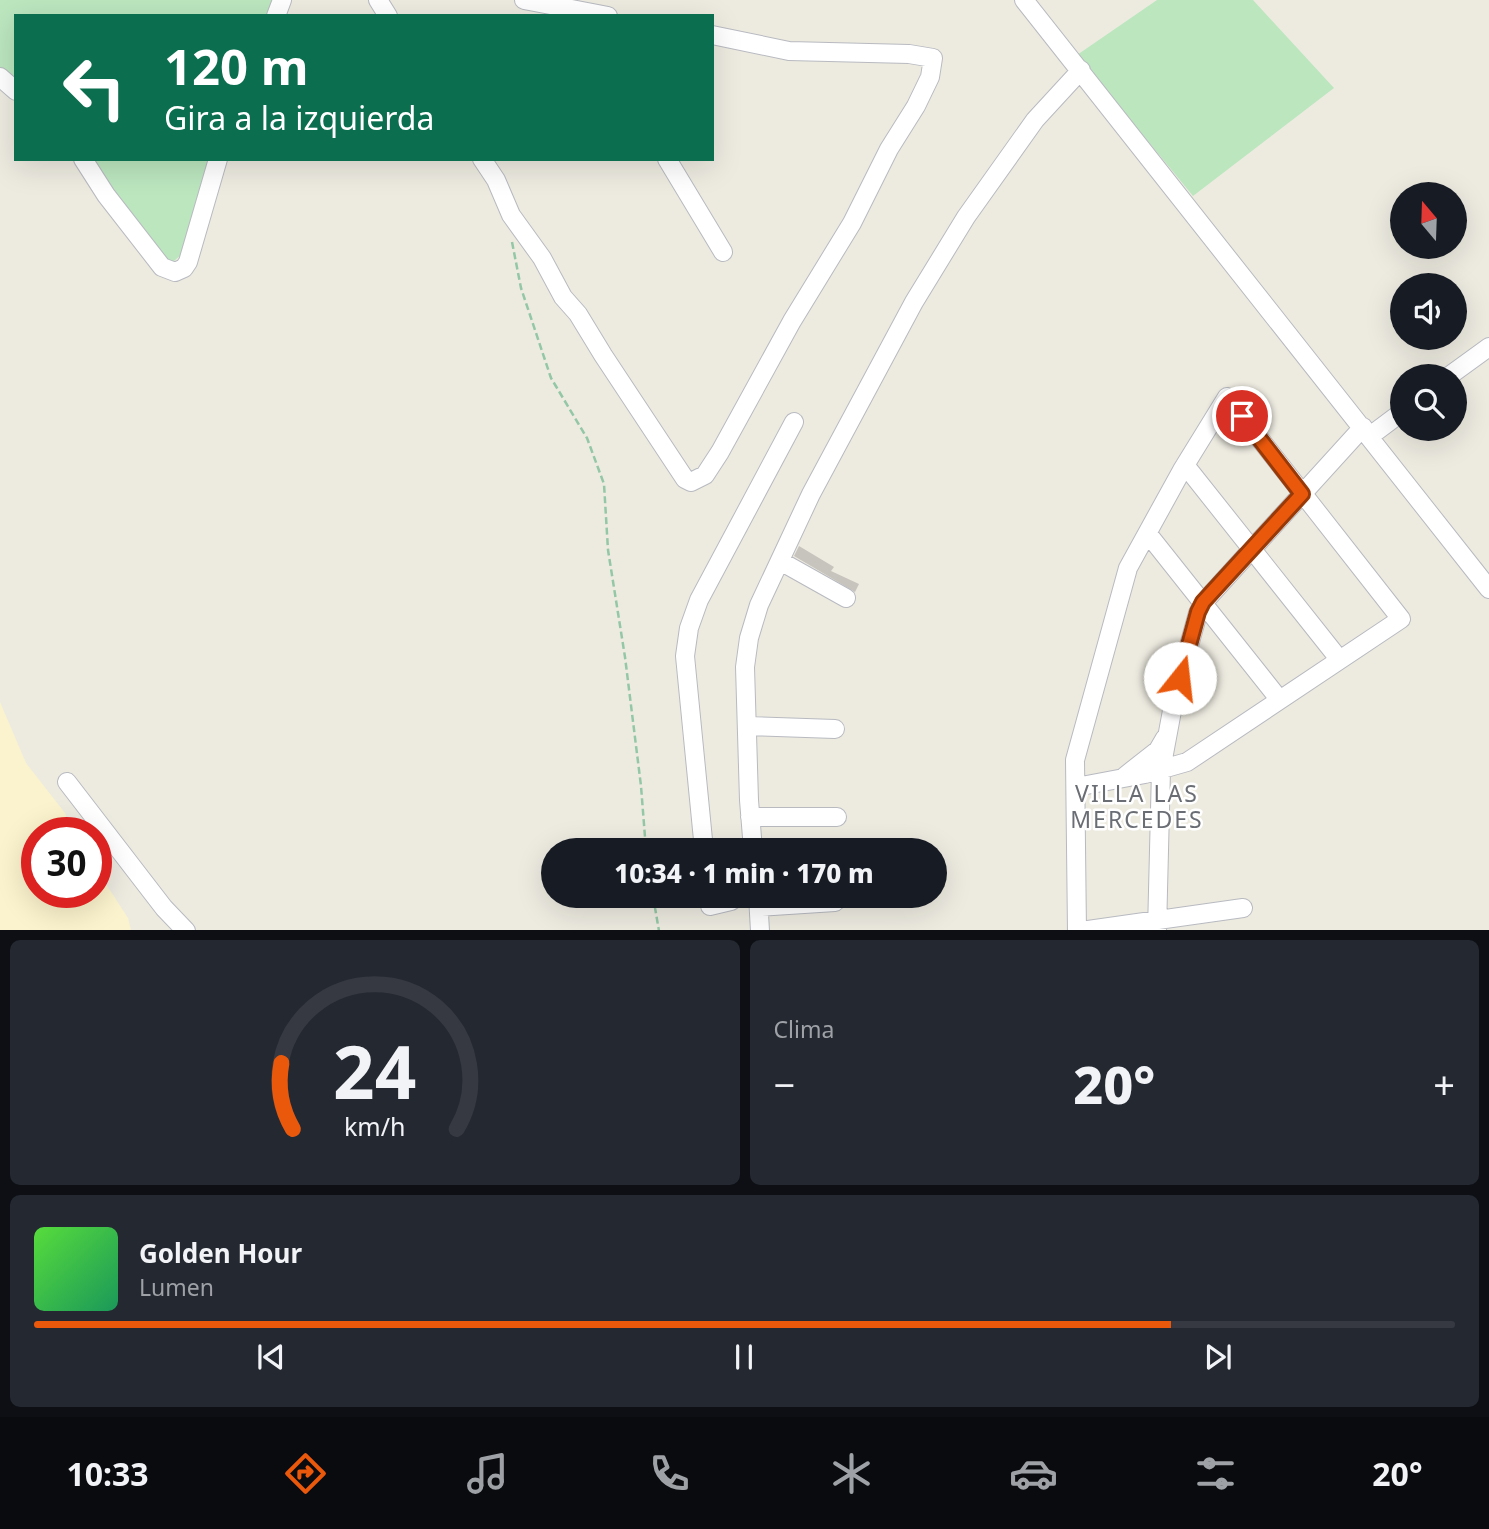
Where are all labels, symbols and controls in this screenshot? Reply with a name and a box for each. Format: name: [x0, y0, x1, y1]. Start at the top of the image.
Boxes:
text: 120 m: [164, 33, 309, 99]
icon: left: [49, 42, 140, 133]
text: Gira a la izquierda: [164, 96, 434, 139]
north arrow: [1390, 182, 1466, 259]
map controls: [1390, 182, 1467, 441]
button: sound: [1390, 273, 1467, 350]
button: search: [1390, 364, 1467, 441]
pin: [1212, 386, 1272, 446]
icon: arrive: [1223, 397, 1261, 435]
position arrow: [1143, 641, 1217, 715]
district label: VILLA LAS MERCEDES: [1070, 777, 1204, 835]
speed limit sign: 30: [21, 817, 112, 908]
text: 10:34 · 1 min · 170 m: [614, 855, 874, 891]
text: Clima: [774, 1013, 834, 1045]
text: 24: [333, 1021, 416, 1120]
text: 20°: [1073, 1048, 1155, 1119]
text: −: [774, 1058, 795, 1110]
text: +: [1433, 1058, 1455, 1110]
text: km/h: [344, 1108, 406, 1142]
text: Golden Hour: [139, 1235, 302, 1271]
text: Lumen: [139, 1271, 214, 1303]
icon: previous: [252, 1338, 290, 1376]
icon: pause: [725, 1338, 763, 1376]
icon: next: [1199, 1338, 1237, 1376]
icon: directions: [281, 1449, 330, 1498]
icon: music: [463, 1449, 512, 1498]
icon: phone: [645, 1449, 694, 1498]
icon: climate: [827, 1449, 876, 1498]
icon: car: [1009, 1449, 1058, 1498]
icon: filters: [1191, 1449, 1240, 1498]
text: 10:33: [66, 1452, 149, 1495]
text: 20°: [1372, 1452, 1423, 1495]

